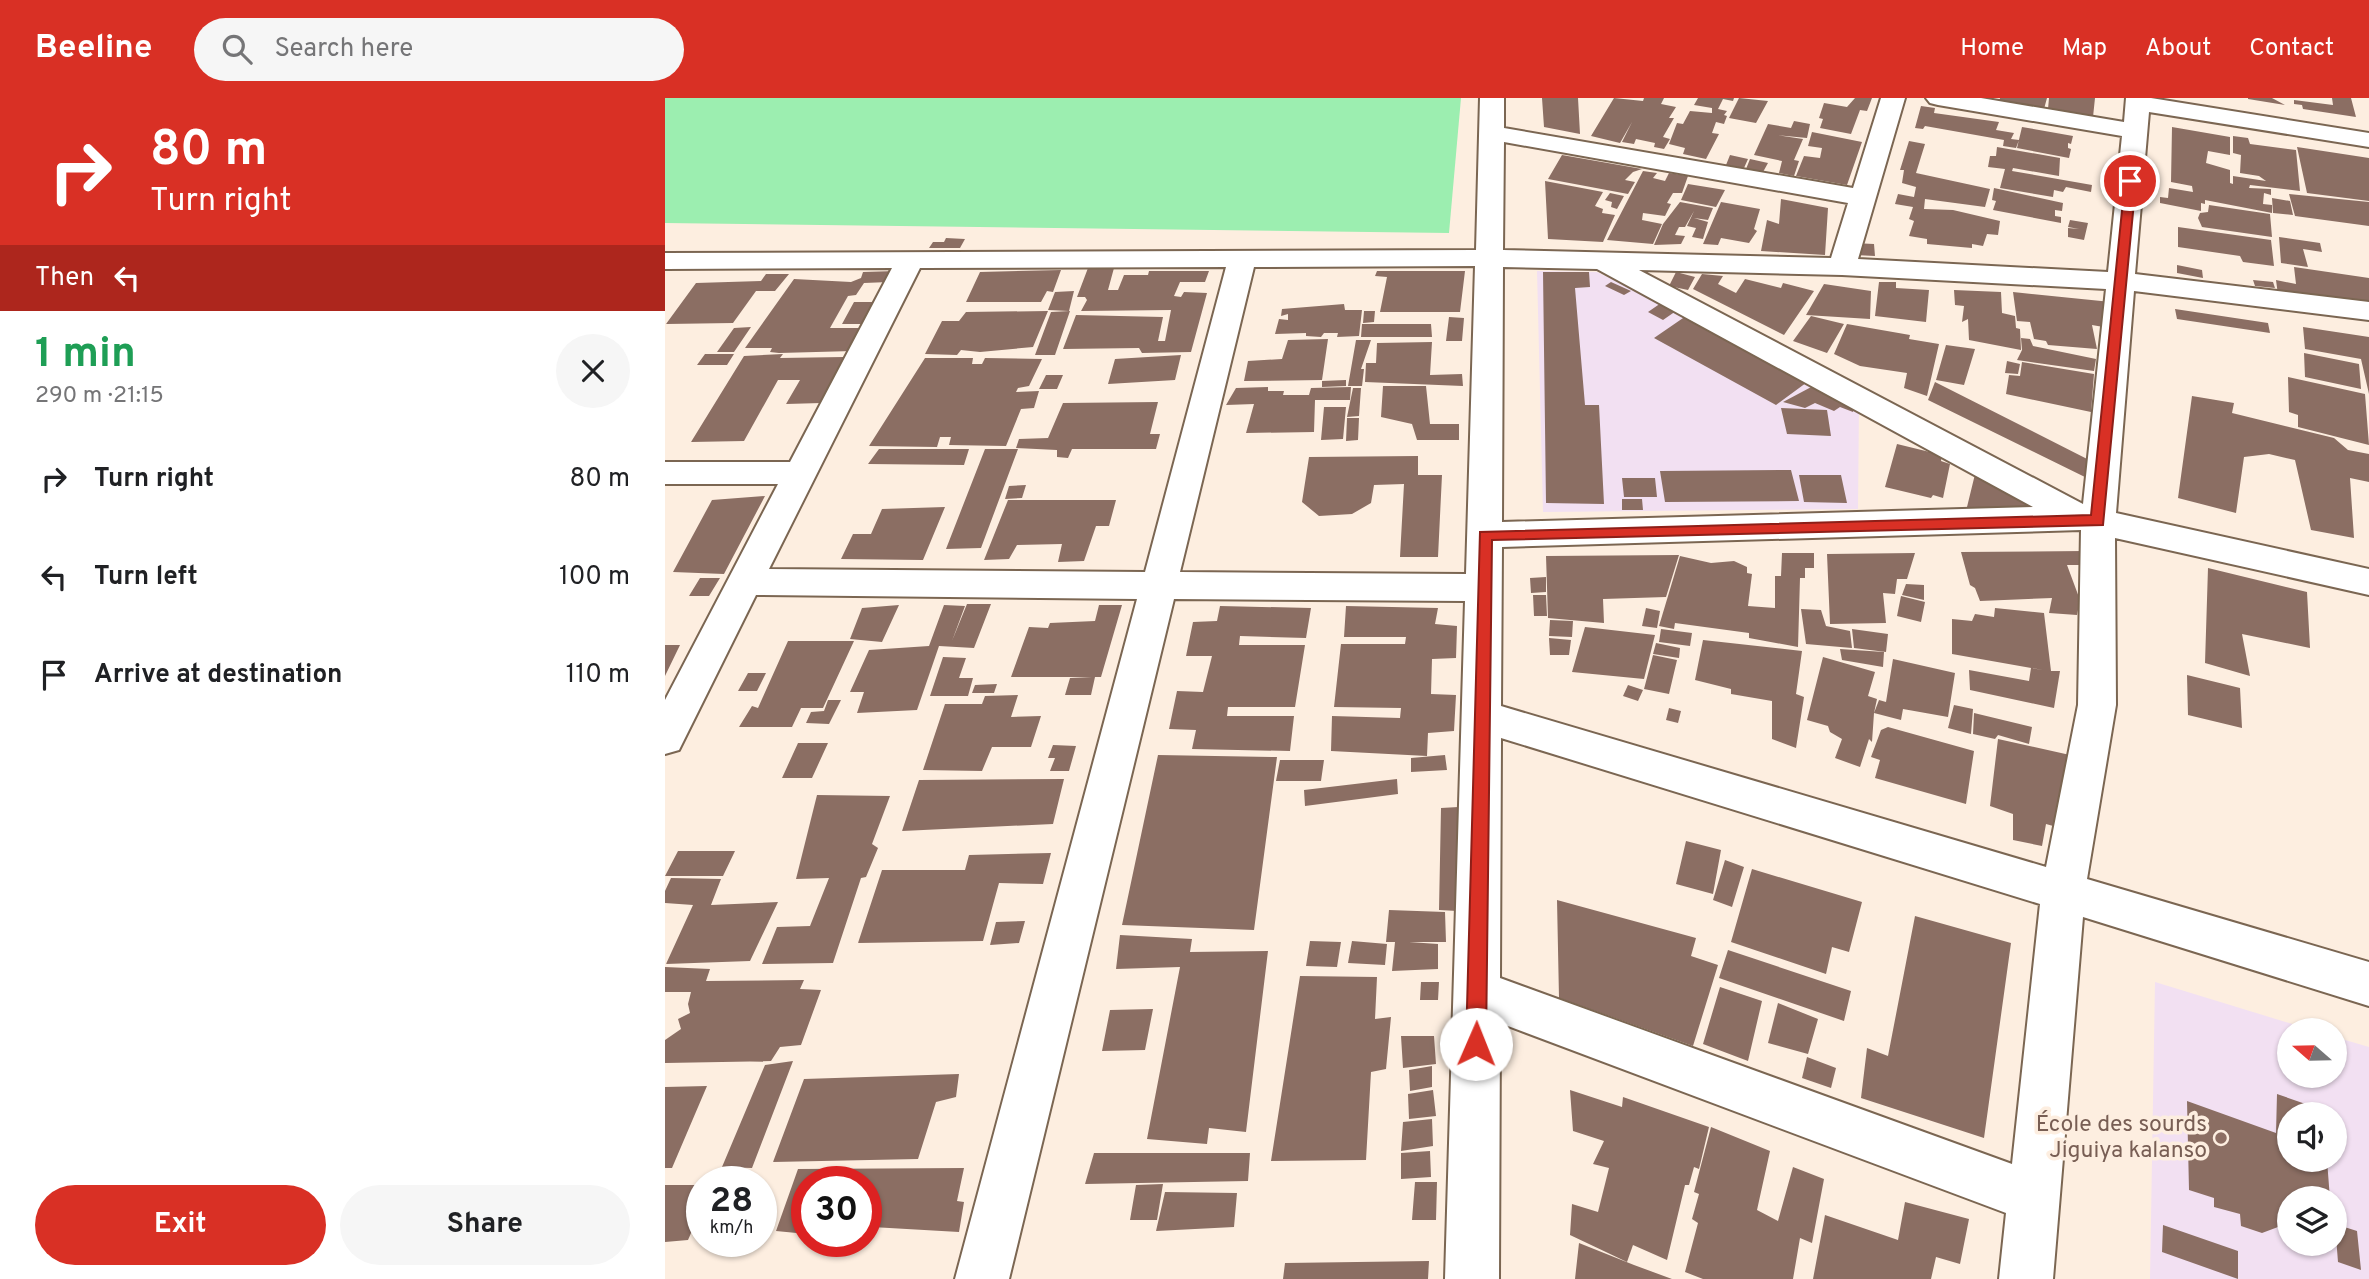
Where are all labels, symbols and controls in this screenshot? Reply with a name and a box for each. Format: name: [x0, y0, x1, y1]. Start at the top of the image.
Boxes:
search box: [194, 18, 684, 81]
text: Beeline: [35, 28, 152, 70]
icon: search: [218, 30, 256, 68]
text: Search here: [274, 33, 413, 66]
text: Home: [1960, 34, 2024, 64]
text: Map: [2062, 34, 2107, 64]
text: About: [2145, 34, 2211, 64]
text: Contact: [2249, 34, 2334, 64]
text: 80 m: [150, 121, 267, 183]
icon: right: [35, 126, 126, 217]
pin: [2100, 151, 2160, 211]
icon: arrive: [2111, 162, 2149, 200]
text: Turn right: [150, 182, 292, 222]
icon: left: [108, 259, 146, 297]
text: Then: [35, 262, 94, 295]
text: 1 min: [35, 329, 136, 382]
button: close: [556, 334, 630, 408]
text: 290 m · 21:15: [35, 382, 164, 411]
icon: right: [35, 460, 73, 498]
text: Turn right: [94, 463, 214, 496]
text: 80 m: [570, 463, 630, 496]
icon: left: [35, 558, 73, 596]
text: Turn left: [94, 561, 198, 594]
text: 100 m: [559, 561, 630, 594]
icon: arrive: [35, 656, 73, 694]
text: Arrive at destination: [94, 659, 342, 692]
text: 110 m: [566, 659, 630, 692]
position arrow: [1439, 1007, 1513, 1081]
north arrow: [2277, 1018, 2347, 1088]
map controls: [2277, 1018, 2347, 1256]
button: sound: [2277, 1102, 2347, 1172]
place label: École des sourds Jiguiya kalanso: [2036, 1110, 2207, 1166]
marker: École des sourds Jiguiya kalanso: [2213, 1130, 2229, 1146]
speed limit sign: 30: [791, 1166, 882, 1257]
text: 28: [710, 1180, 753, 1224]
button: Exit: [35, 1185, 326, 1265]
button: Share: [340, 1185, 630, 1265]
button: layers: [2277, 1186, 2347, 1256]
text: km/h: [710, 1217, 753, 1240]

